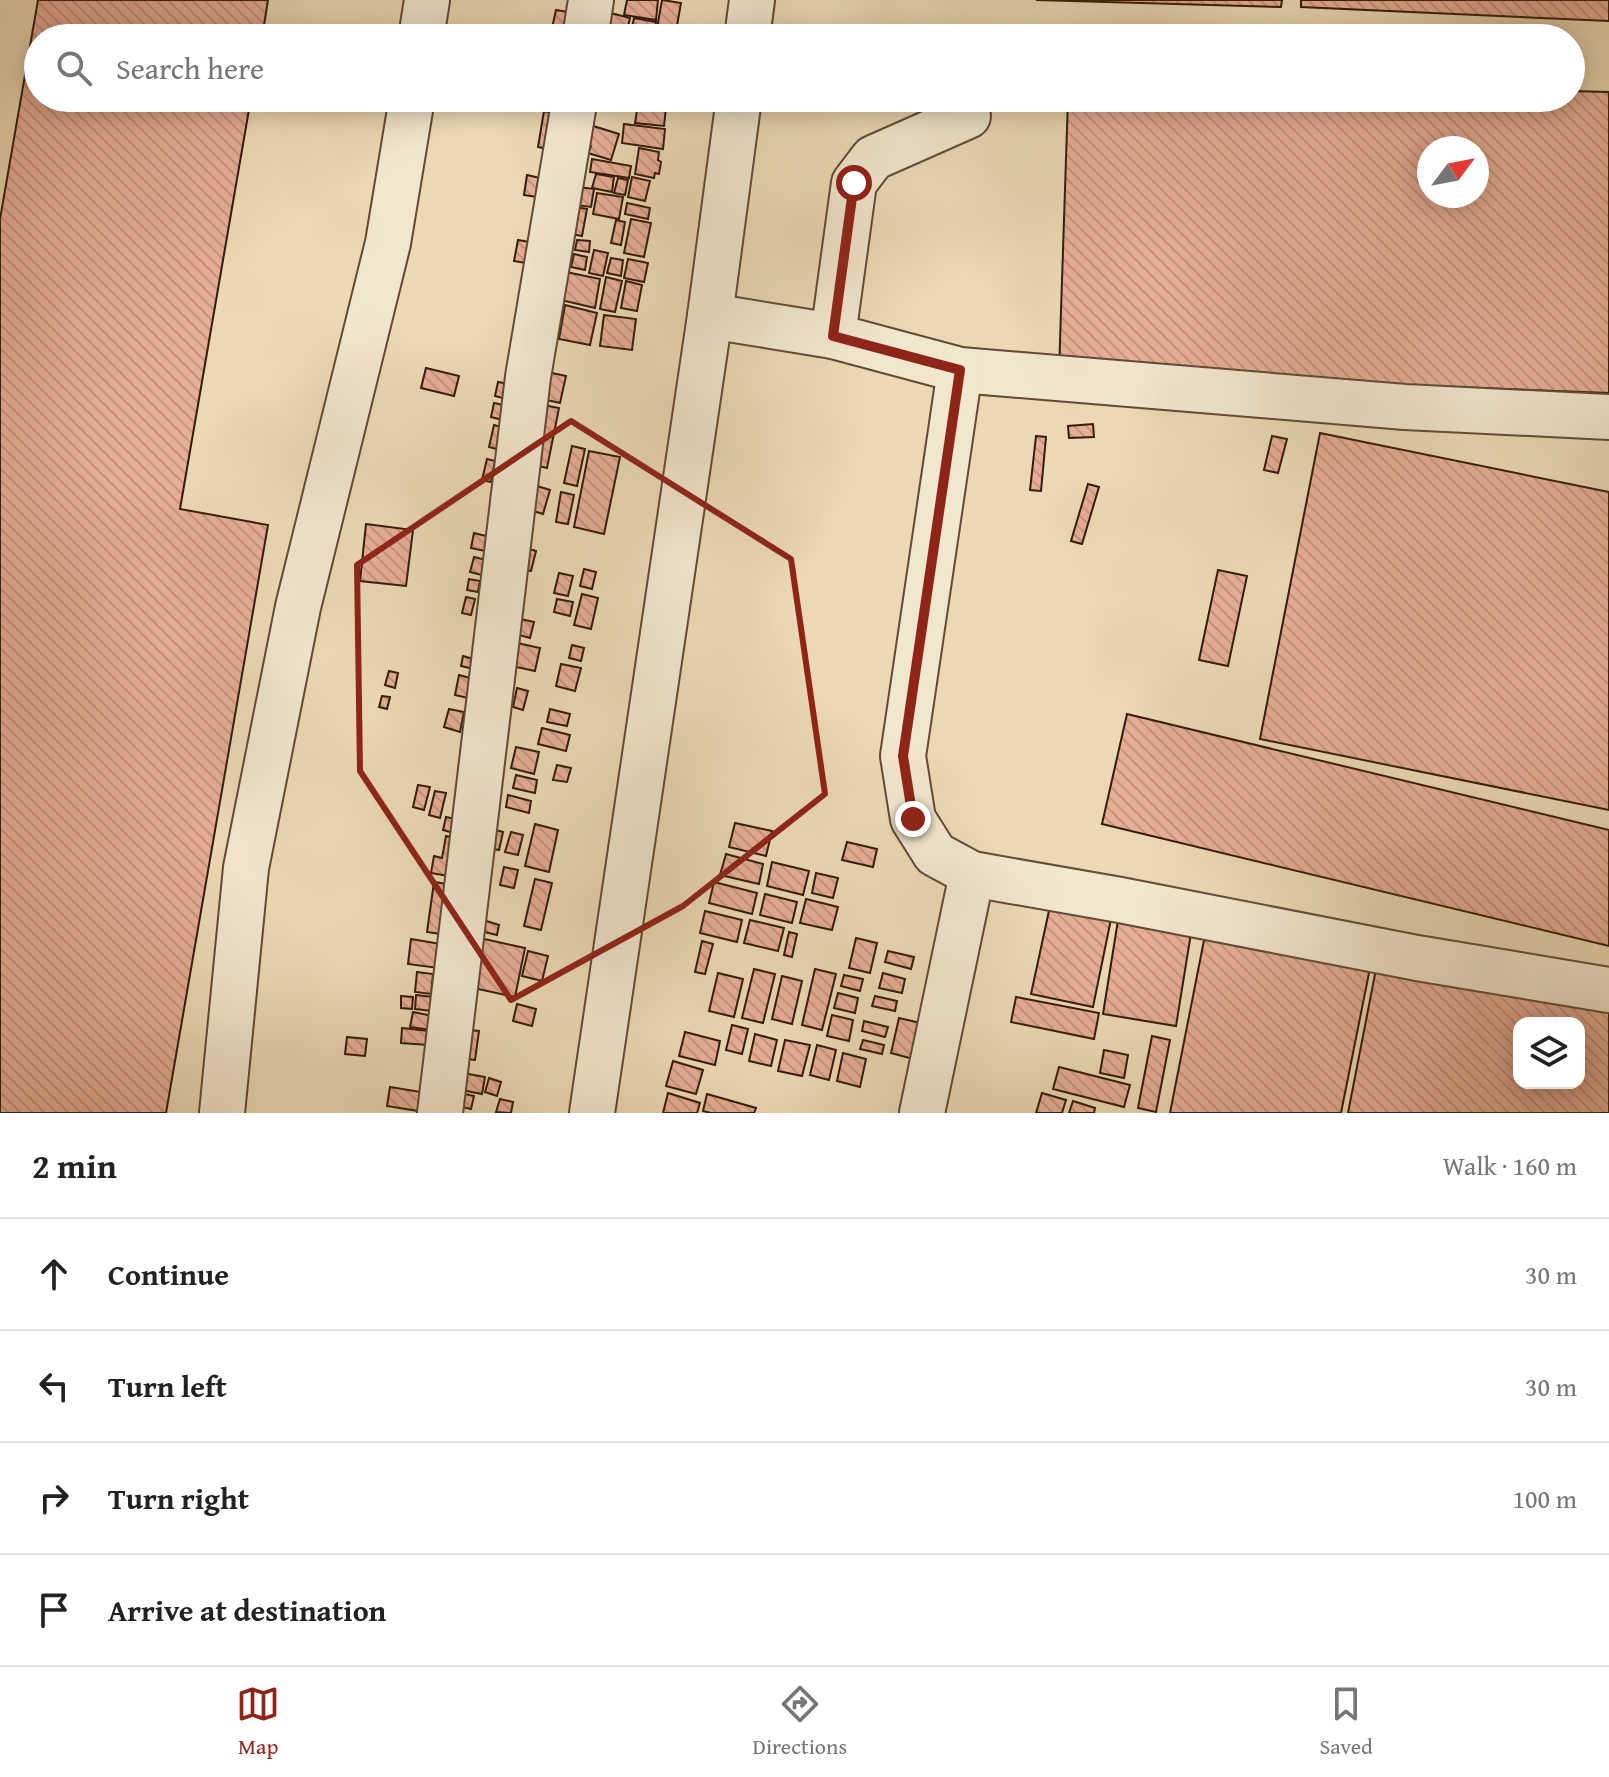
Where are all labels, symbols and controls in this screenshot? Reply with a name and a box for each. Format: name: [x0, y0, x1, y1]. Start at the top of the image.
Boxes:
search box: [24, 24, 1585, 112]
icon: search: [52, 46, 96, 90]
text: Search here: [116, 46, 264, 90]
north arrow: [1417, 136, 1489, 208]
route start: [836, 165, 872, 201]
route end: [895, 801, 931, 837]
map controls: [1513, 1017, 1585, 1089]
button: layers: [1513, 1017, 1585, 1089]
text: 2 min: [32, 1141, 117, 1190]
text: Walk · 160 m: [1443, 1146, 1577, 1185]
icon: ahead: [32, 1252, 76, 1296]
text: Continue: [108, 1252, 229, 1296]
text: 30 m: [1525, 1255, 1577, 1294]
icon: left: [32, 1364, 76, 1408]
text: Turn left: [108, 1364, 227, 1408]
text: 30 m: [1525, 1367, 1577, 1406]
icon: right: [32, 1476, 76, 1520]
text: Turn right: [108, 1476, 249, 1520]
text: 100 m: [1512, 1479, 1577, 1518]
icon: arrive: [32, 1588, 76, 1632]
text: Arrive at destination: [108, 1588, 386, 1632]
tab: Map: [236, 1682, 280, 1762]
tab: Directions: [753, 1682, 847, 1762]
tab: Saved: [1320, 1682, 1373, 1762]

